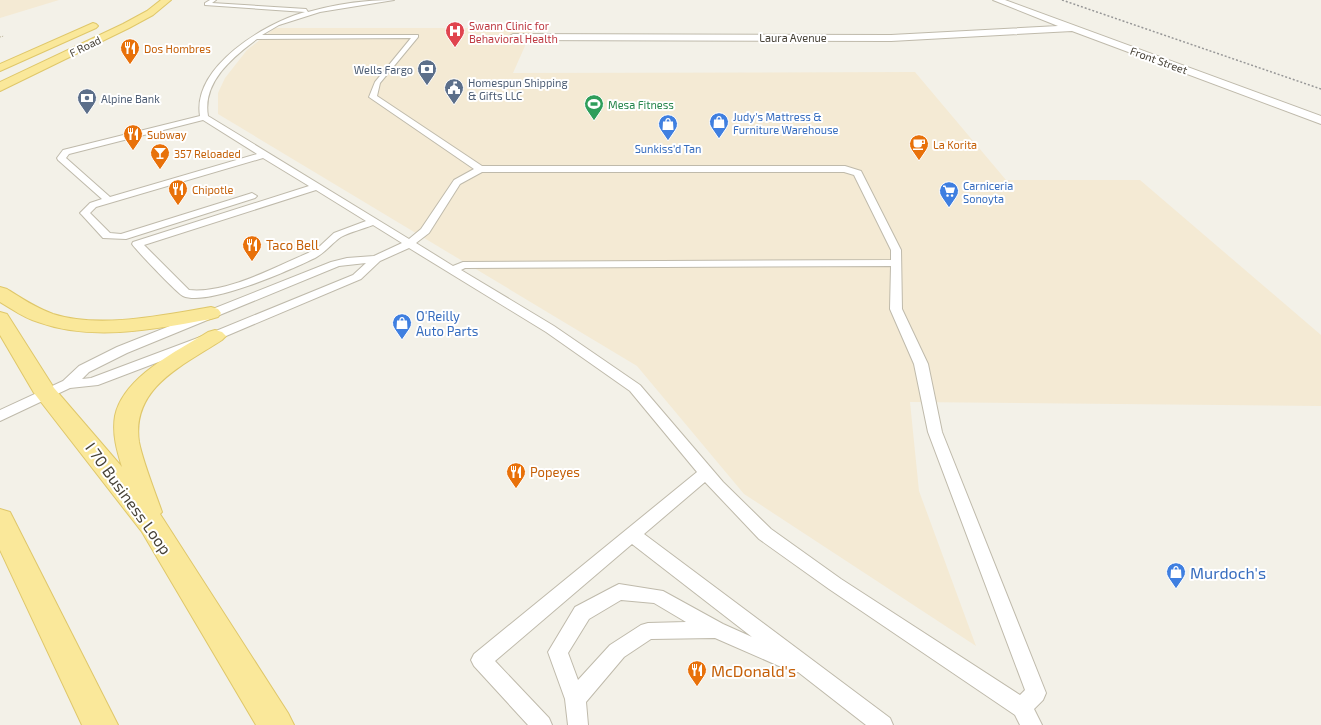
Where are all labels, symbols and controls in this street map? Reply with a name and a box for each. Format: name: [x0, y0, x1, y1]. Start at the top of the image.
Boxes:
place label: Swann Clinic for Behavioral Health: [469, 19, 558, 45]
hospital icon: Swann Clinic for Behavioral Health: [444, 20, 466, 48]
street label: Laura Avenue: [759, 31, 827, 44]
street label: F Road: [67, 33, 103, 59]
restaurant icon: Dos Hombres: [119, 37, 141, 65]
place label: Dos Hombres: [144, 42, 211, 55]
street label: Front Street: [1129, 44, 1189, 76]
bank icon: Wells Fargo: [416, 58, 438, 86]
place label: Wells Fargo: [354, 63, 413, 76]
place label: Homespun Shipping & Gifts LLC: [468, 76, 568, 102]
public building icon: Homespun Shipping & Gifts LLC: [443, 77, 465, 105]
bank icon: Alpine Bank: [76, 87, 98, 115]
place label: Alpine Bank: [101, 92, 160, 105]
sports icon: Mesa Fitness: [583, 93, 605, 121]
place label: Mesa Fitness: [608, 98, 674, 111]
place label: Judy's Mattress & Furniture Warehouse: [733, 110, 839, 136]
shop icon: Judy's Mattress & Furniture Warehouse: [708, 111, 730, 139]
shop icon: Sunkiss'd Tan: [657, 113, 679, 141]
restaurant icon: Subway: [122, 123, 144, 151]
place label: Subway: [147, 128, 187, 141]
cafe icon: La Korita: [908, 133, 930, 161]
place label: La Korita: [933, 138, 977, 151]
bar icon: 357 Reloaded: [149, 142, 171, 170]
place label: Sunkiss'd Tan: [635, 142, 701, 155]
place label: 357 Reloaded: [174, 147, 241, 160]
restaurant icon: Chipotle: [167, 178, 189, 206]
place label: Carniceria Sonoyta: [963, 179, 1013, 205]
supermarket icon: Carniceria Sonoyta: [938, 180, 960, 208]
place label: Chipotle: [192, 183, 233, 196]
restaurant icon: Taco Bell: [241, 234, 263, 262]
place label: Taco Bell: [266, 237, 319, 253]
place label: O'Reilly Auto Parts: [416, 308, 478, 339]
shop icon: O'Reilly Auto Parts: [391, 312, 413, 340]
street label: I 70 Business Loop: [82, 438, 176, 558]
restaurant icon: Popeyes: [505, 461, 527, 489]
place label: Popeyes: [530, 464, 580, 480]
shop icon: Murdoch's: [1165, 561, 1187, 589]
place label: Murdoch's: [1190, 563, 1266, 582]
restaurant icon: McDonald's: [686, 659, 708, 687]
place label: McDonald's: [711, 661, 796, 680]

